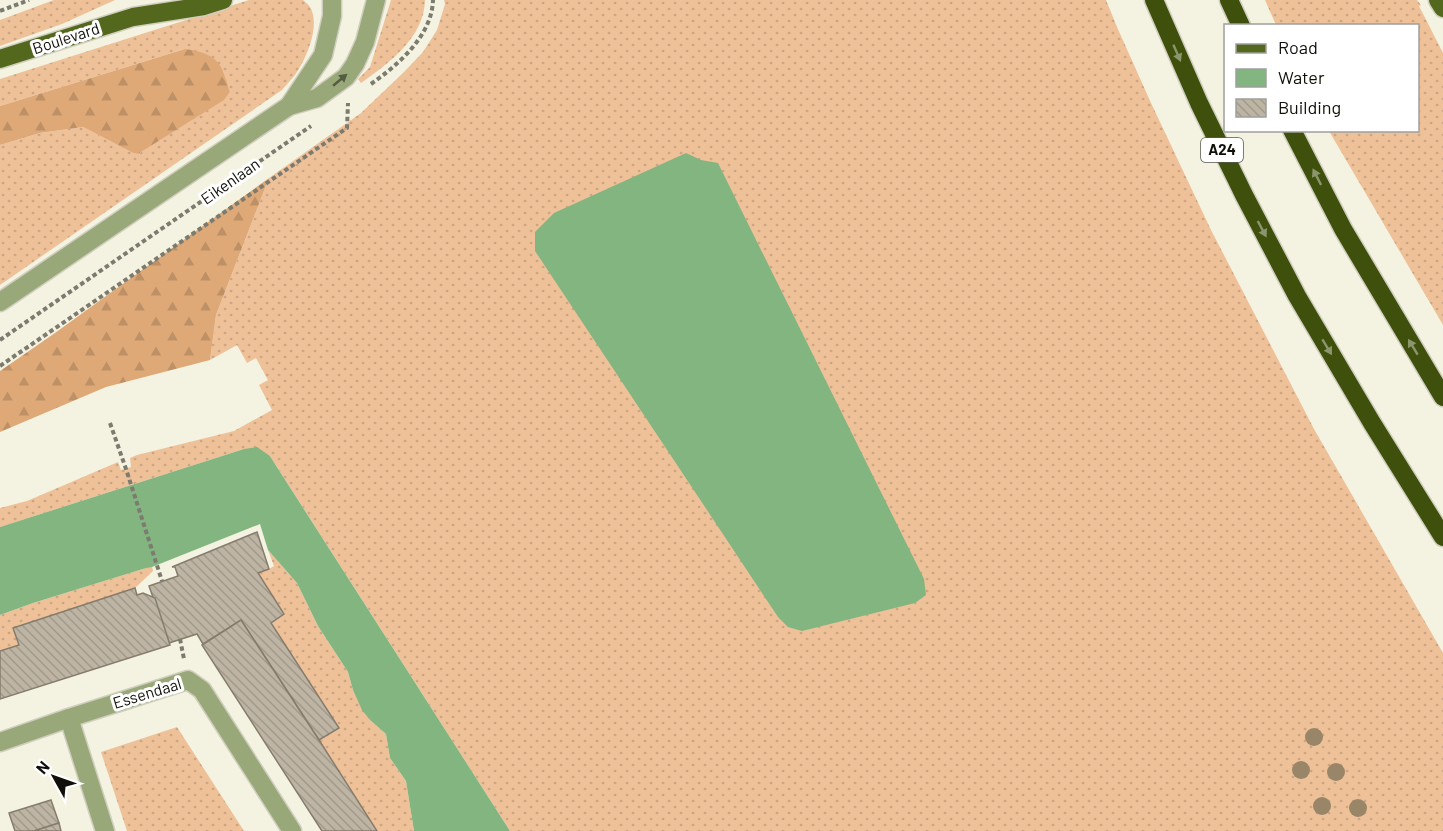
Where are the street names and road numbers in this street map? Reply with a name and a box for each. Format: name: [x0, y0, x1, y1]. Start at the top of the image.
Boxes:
street label: Boulevard: [30, 18, 102, 57]
road number: A24: [1201, 138, 1243, 162]
street label: Eikenlaan: [197, 154, 263, 208]
street label: Essendaal: [110, 673, 183, 712]

